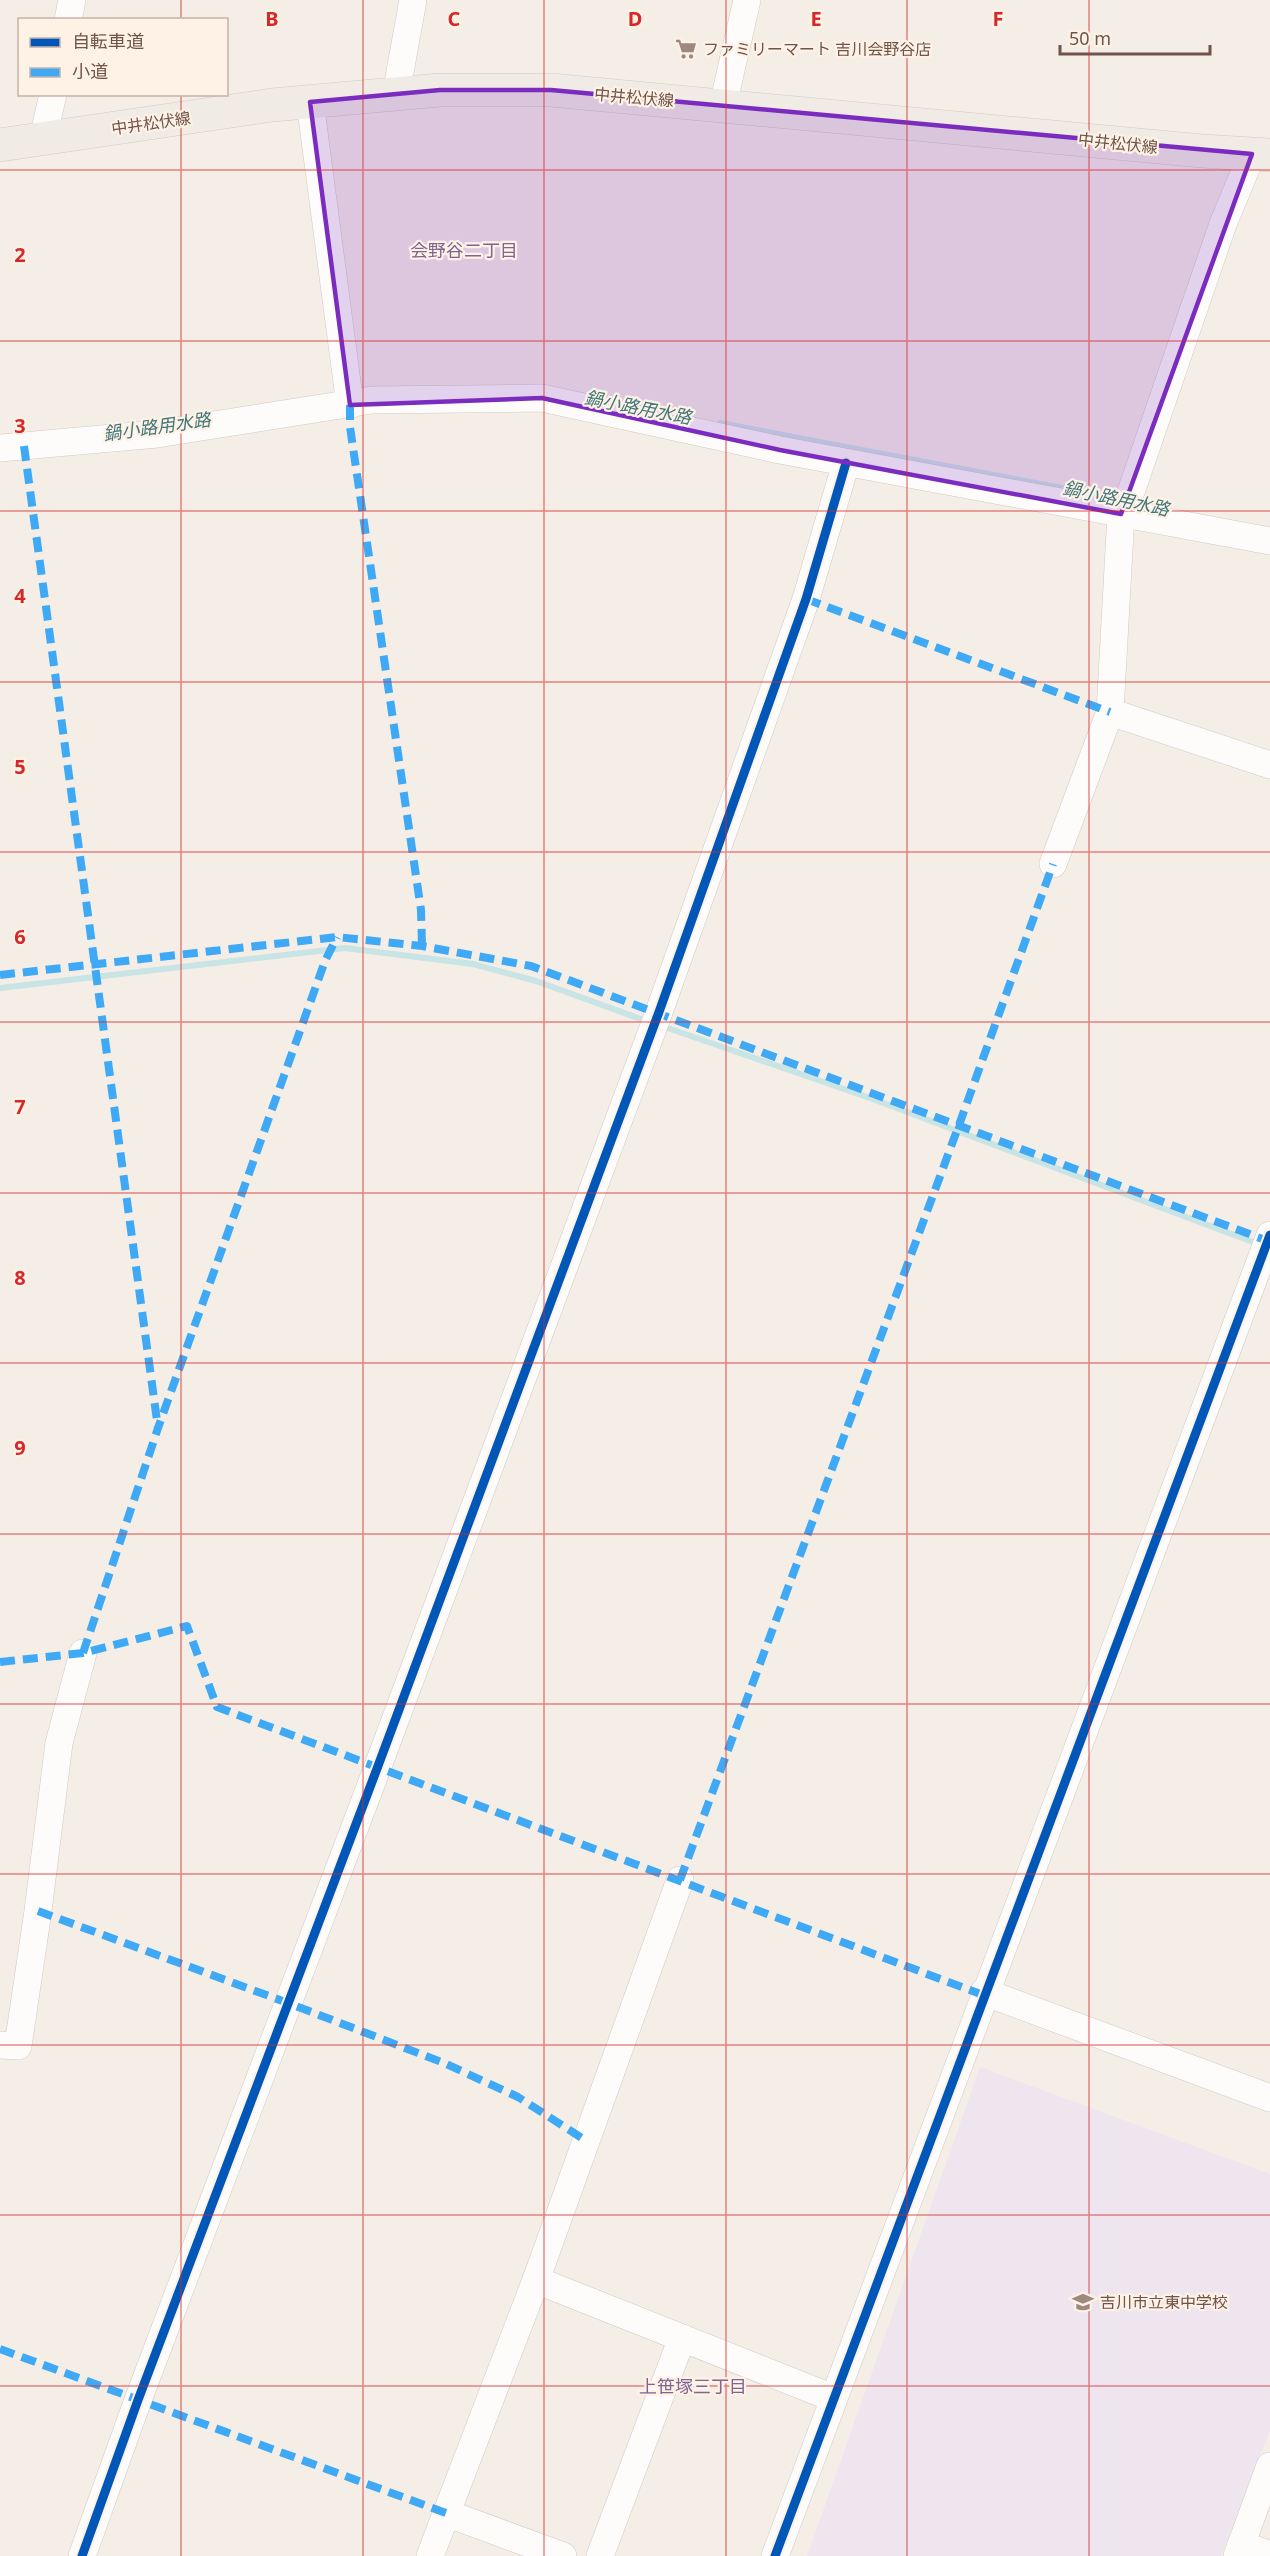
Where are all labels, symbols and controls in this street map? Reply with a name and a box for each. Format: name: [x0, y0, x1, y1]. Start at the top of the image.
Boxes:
text: B: [265, 5, 279, 32]
text: C: [448, 5, 461, 32]
text: D: [628, 5, 642, 32]
text: E: [810, 5, 822, 32]
text: F: [993, 5, 1003, 32]
legend: [18, 18, 228, 96]
scale bar: [1060, 18, 1210, 56]
text: 50 m: [1069, 26, 1111, 50]
text: 自転車道: [72, 29, 144, 53]
supermarket icon: ファミリーマート 吉川会野谷店: [674, 37, 698, 61]
place label: ファミリーマート 吉川会野谷店: [703, 38, 931, 60]
text: 小道: [72, 59, 108, 83]
street label: 中井松伏線: [593, 83, 675, 111]
street label: 中井松伏線: [110, 107, 192, 139]
street label: 中井松伏線: [1077, 128, 1159, 158]
district label: 会野谷二丁目: [410, 238, 518, 262]
text: 2: [14, 241, 26, 268]
water label: 鍋小路用水路: [583, 385, 695, 429]
water label: 鍋小路用水路: [102, 406, 214, 445]
text: 3: [14, 412, 26, 439]
water label: 鍋小路用水路: [1061, 475, 1173, 521]
text: 4: [14, 582, 26, 609]
text: 5: [14, 753, 26, 780]
text: 6: [14, 923, 26, 950]
text: 7: [14, 1093, 26, 1120]
text: 8: [14, 1264, 26, 1291]
text: 9: [14, 1434, 26, 1461]
school or university icon: 吉川市立東中学校: [1071, 2290, 1095, 2314]
place label: 吉川市立東中学校: [1100, 2291, 1228, 2313]
district label: 上笹塚三丁目: [639, 2374, 747, 2398]

